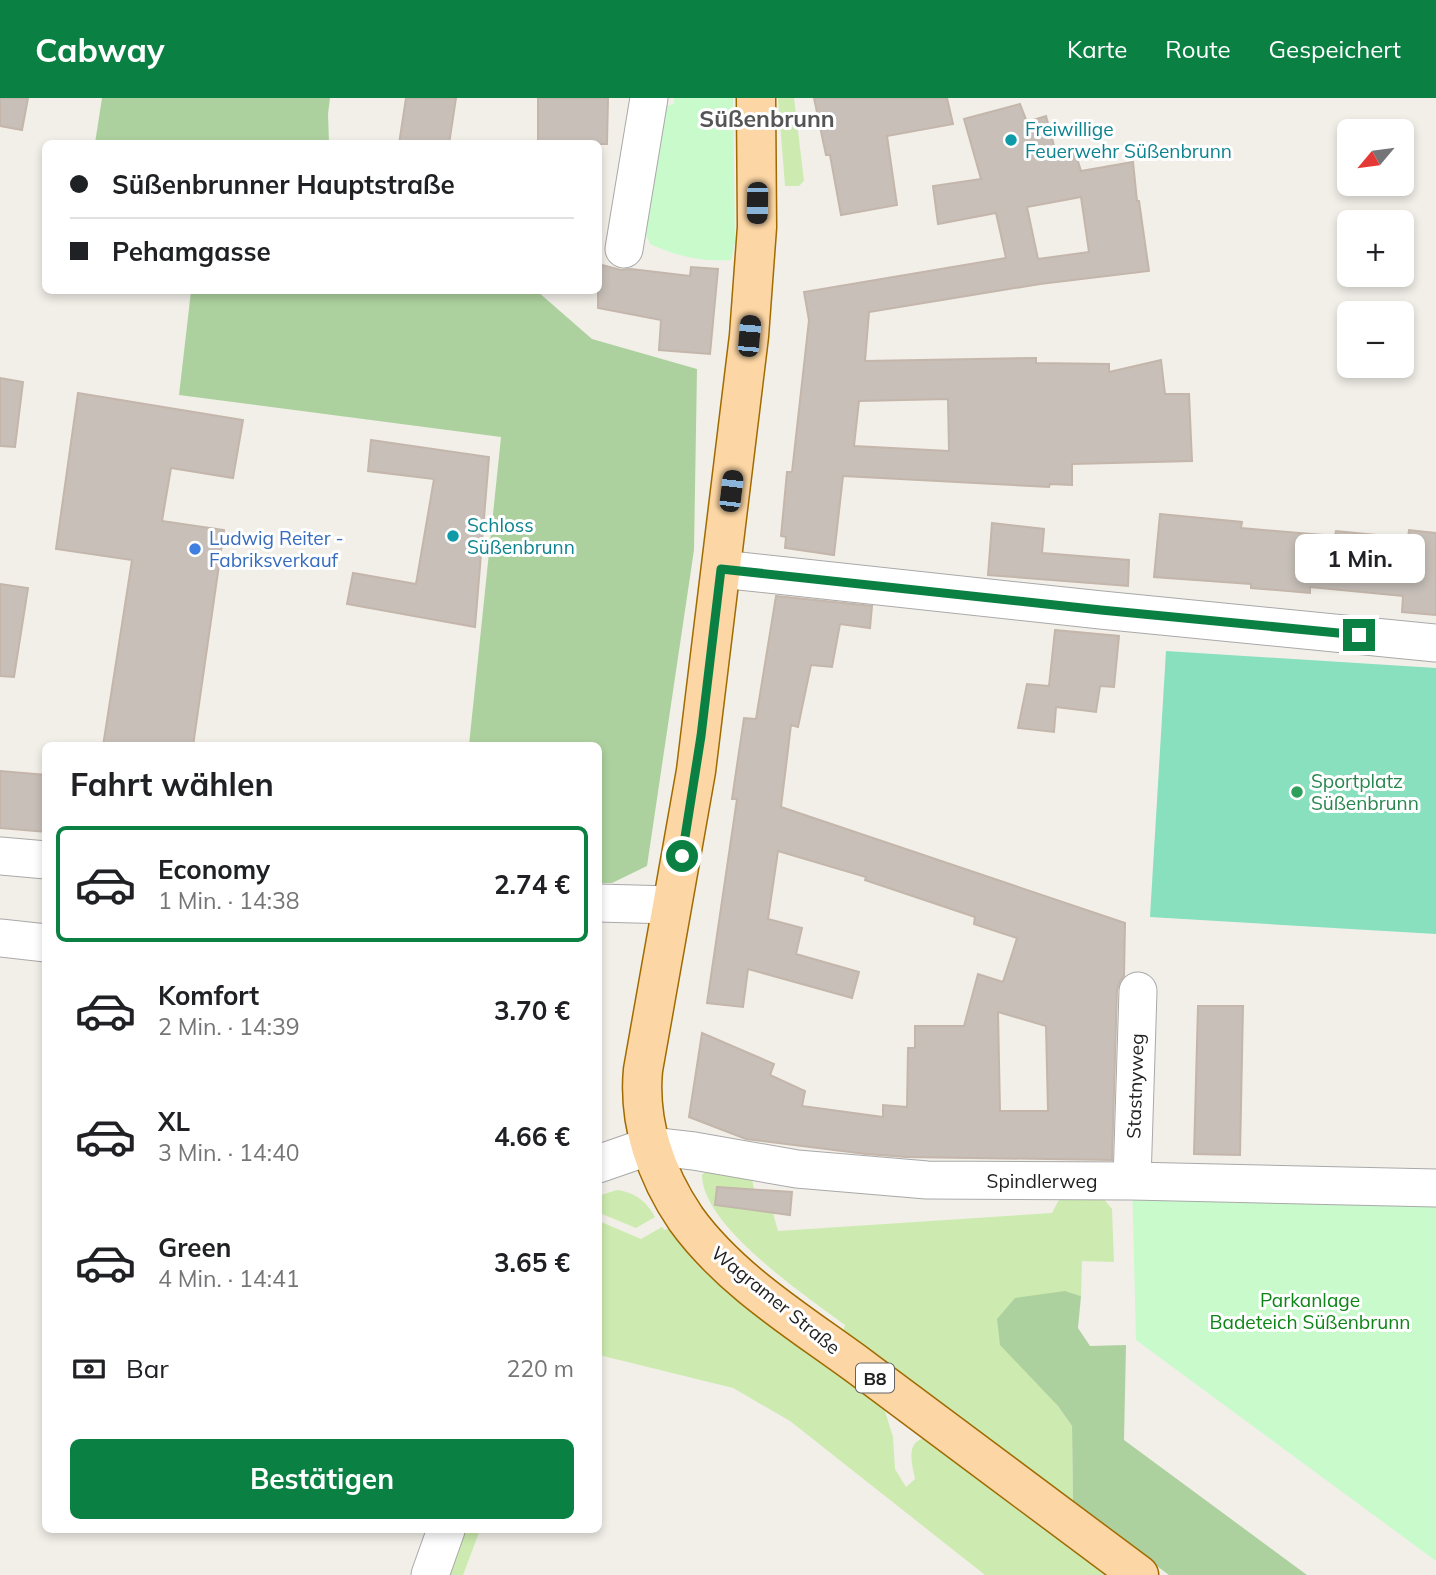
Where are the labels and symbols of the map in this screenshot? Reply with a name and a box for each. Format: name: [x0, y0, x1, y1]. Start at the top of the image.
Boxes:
district label: Süßenbrunn: [699, 104, 835, 133]
place label: Freiwillige Feuerwehr Süßenbrunn: [1025, 117, 1232, 163]
north arrow: [1337, 119, 1414, 196]
marker: Freiwillige Feuerwehr Süßenbrunn: [1003, 132, 1019, 148]
car: [747, 182, 768, 224]
car: [737, 314, 762, 358]
car: [719, 469, 744, 513]
place label: Schloss Süßenbrunn: [467, 513, 575, 559]
place label: Ludwig Reiter - Fabriksverkauf: [209, 526, 344, 572]
marker: Schloss Süßenbrunn: [445, 528, 461, 544]
callout: 1 Min.: [1294, 533, 1424, 582]
marker: Ludwig Reiter - Fabriksverkauf: [187, 541, 203, 557]
route end: [1343, 619, 1375, 651]
place label: Sportplatz Süßenbrunn: [1311, 769, 1419, 815]
marker: Sportplatz Süßenbrunn: [1289, 784, 1305, 800]
route start: [666, 840, 698, 872]
street label: Stastnyweg: [1121, 1033, 1149, 1139]
street label: Spindlerweg: [987, 1169, 1097, 1193]
street label: Wagramer Straße: [707, 1241, 845, 1359]
park label: Parkanlage Badeteich Süßenbrunn: [1210, 1288, 1410, 1334]
road number: B8: [856, 1364, 894, 1392]

